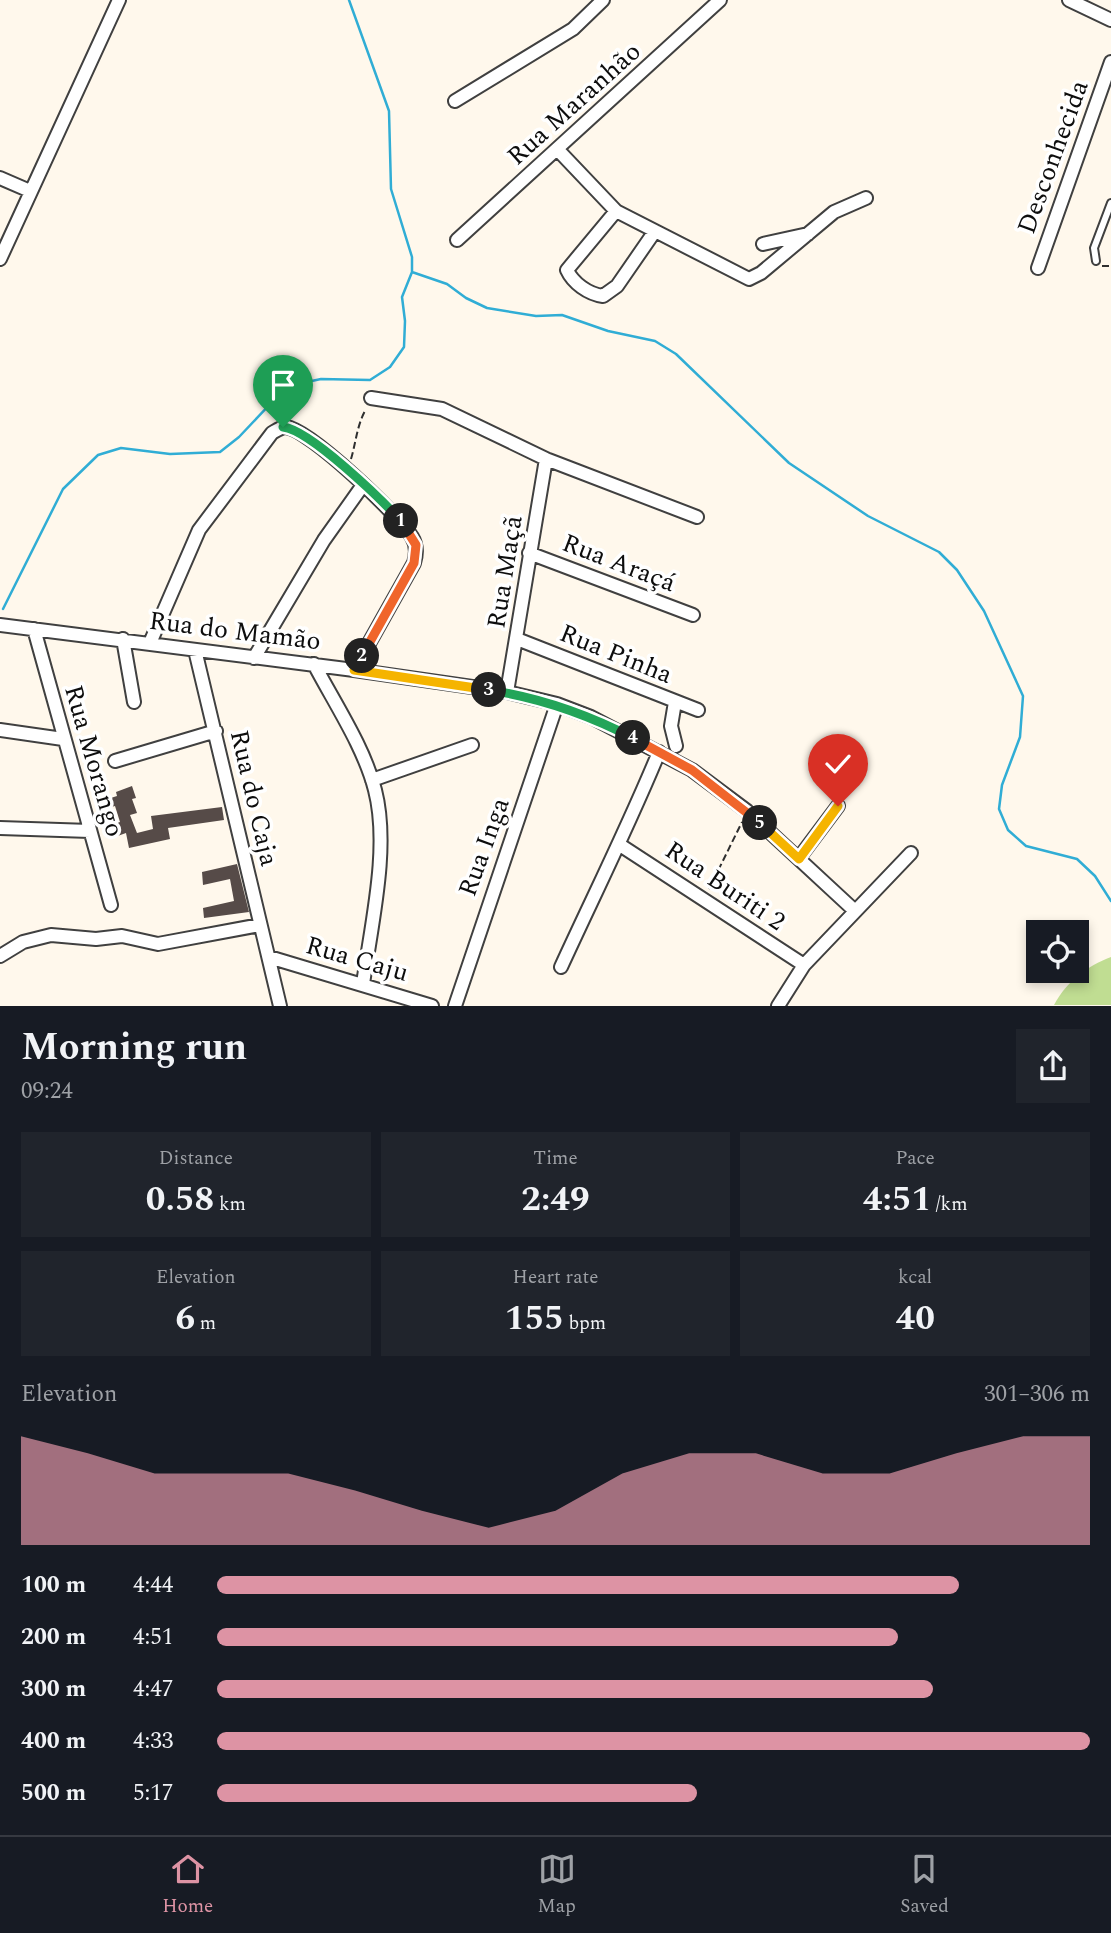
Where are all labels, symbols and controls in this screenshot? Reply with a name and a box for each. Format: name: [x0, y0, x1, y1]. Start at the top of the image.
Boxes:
street label: Rua Maranhão: [498, 33, 650, 175]
street label: Desconhecida: [1007, 74, 1099, 240]
pin: [253, 355, 313, 427]
icon: arrive: [264, 366, 302, 404]
pin: 1: [384, 504, 418, 538]
text: 1: [395, 506, 406, 535]
street label: Rua Maçã: [476, 512, 534, 631]
street label: Rua Araçá: [556, 523, 682, 603]
street label: Rua do Mamão: [147, 601, 323, 661]
street label: Rua Pinha: [554, 613, 679, 695]
pin: 2: [344, 638, 380, 674]
text: 2: [356, 641, 367, 670]
pin: 3: [472, 672, 506, 708]
text: 3: [483, 675, 494, 704]
street label: Rua Morango: [53, 680, 135, 842]
pin: 4: [616, 720, 650, 756]
text: 4: [627, 723, 638, 752]
street label: Rua do Caja: [219, 726, 289, 870]
pin: [808, 734, 868, 806]
icon: check: [819, 745, 857, 783]
street label: Rua Inga: [448, 792, 520, 902]
pin: 5: [742, 806, 778, 840]
text: 5: [754, 808, 765, 837]
street label: Rua Buriti 2: [657, 831, 793, 941]
map controls: [1026, 920, 1089, 983]
button: locate: [1026, 920, 1089, 983]
street label: Rua Caju: [301, 925, 413, 993]
text: Morning run: [21, 1019, 247, 1077]
button: share: [1016, 1029, 1090, 1103]
text: 09:24: [21, 1074, 73, 1109]
text: Distance: [159, 1144, 233, 1173]
text: Time: [533, 1144, 578, 1173]
text: Pace: [895, 1144, 935, 1173]
text: 0.58: [146, 1173, 214, 1226]
text: 2:49: [521, 1173, 590, 1226]
text: 4:51: [863, 1173, 931, 1226]
text: km: [214, 1190, 246, 1219]
text: /km: [931, 1190, 968, 1219]
text: Elevation: [156, 1263, 236, 1292]
text: Heart rate: [513, 1263, 598, 1292]
text: kcal: [898, 1263, 932, 1292]
text: 6: [175, 1292, 195, 1345]
text: 155: [505, 1292, 564, 1345]
text: 40: [896, 1292, 935, 1345]
text: m: [195, 1309, 216, 1338]
text: bpm: [564, 1309, 606, 1338]
text: Elevation: [21, 1377, 117, 1412]
text: 301–306 m: [984, 1377, 1090, 1412]
text: 100 m: [21, 1568, 86, 1603]
text: 4:44: [133, 1568, 173, 1603]
text: 200 m: [21, 1620, 86, 1655]
text: 4:51: [133, 1620, 173, 1655]
text: 300 m: [21, 1672, 86, 1707]
text: 4:47: [133, 1672, 173, 1707]
text: 400 m: [21, 1724, 86, 1759]
text: 4:33: [133, 1724, 173, 1759]
text: 500 m: [21, 1776, 86, 1811]
text: 5:17: [133, 1776, 173, 1811]
tab: Home: [162, 1850, 213, 1921]
tab: Map: [538, 1850, 576, 1921]
tab: Saved: [900, 1850, 949, 1921]

